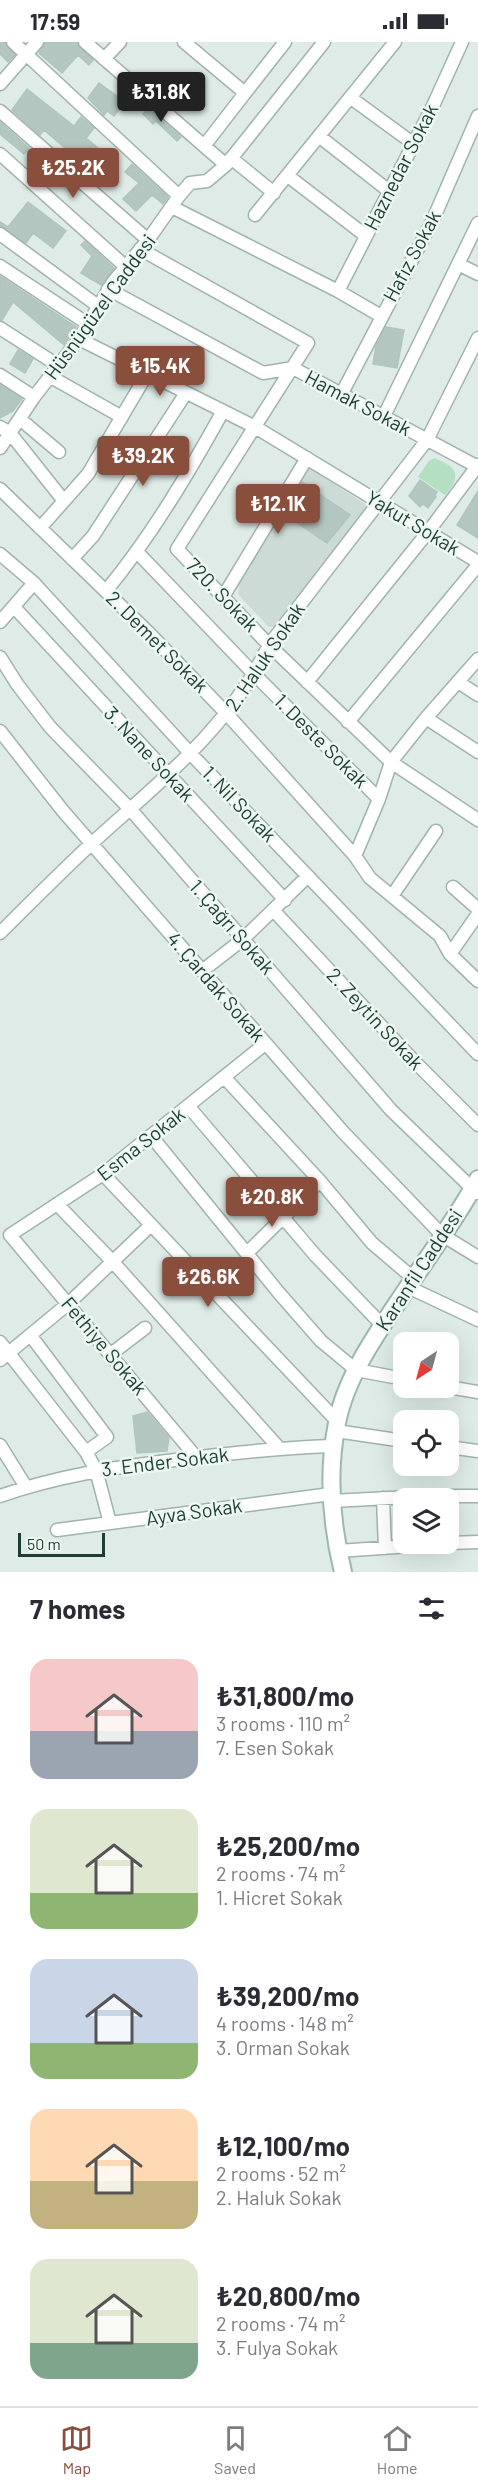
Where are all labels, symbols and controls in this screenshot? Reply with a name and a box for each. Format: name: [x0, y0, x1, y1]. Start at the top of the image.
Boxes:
text: 17:59: [30, 8, 80, 34]
pin: ₺31.8K: [112, 72, 210, 123]
text: ₺31.8K: [131, 79, 191, 103]
street label: Haznedar Sokak: [358, 99, 442, 234]
pin: ₺25.2K: [24, 148, 122, 199]
text: ₺25.2K: [41, 155, 105, 179]
street label: Hafız Sokak: [377, 206, 445, 305]
street label: Hüsnügüzel Caddesi: [38, 229, 160, 384]
pin: ₺15.4K: [111, 346, 209, 397]
text: ₺15.4K: [130, 353, 190, 377]
street label: Hamak Sokak: [301, 364, 416, 440]
pin: ₺39.2K: [94, 436, 192, 487]
text: ₺39.2K: [111, 443, 175, 467]
pin: ₺12.1K: [229, 484, 327, 535]
street label: Yakut Sokak: [362, 485, 465, 560]
text: ₺12.1K: [250, 491, 306, 515]
street label: 720. Sokak: [182, 552, 264, 636]
street label: 2. Demet Sokak: [102, 585, 214, 697]
street label: 2. Haluk Sokak: [219, 598, 309, 715]
street label: 1. Deste Sokak: [270, 688, 374, 792]
street label: 3. Nane Sokak: [100, 701, 200, 806]
street label: 1. Nil Sokak: [198, 760, 282, 846]
street label: 1. Çağrı Sokak: [185, 874, 280, 979]
street label: 4. Çardak Sokak: [162, 926, 271, 1046]
street label: 2. Zeytin Sokak: [322, 962, 429, 1074]
street label: Esma Sokak: [92, 1101, 189, 1185]
pin: ₺20.8K: [223, 1177, 321, 1228]
text: ₺20.8K: [240, 1184, 304, 1208]
street label: Karanfil Caddesi: [370, 1204, 467, 1335]
pin: ₺26.6K: [159, 1257, 257, 1308]
text: ₺26.6K: [176, 1264, 240, 1288]
street label: Fethiye Sokak: [57, 1292, 153, 1399]
north arrow: [393, 1332, 459, 1398]
map controls: [393, 1332, 459, 1554]
button: locate: [393, 1410, 459, 1476]
street label: 3. Ender Sokak: [100, 1441, 230, 1481]
button: layers: [393, 1488, 459, 1554]
street label: Ayva Sokak: [144, 1492, 244, 1530]
scale bar: [18, 1530, 105, 1558]
text: 50 m: [27, 1534, 61, 1553]
icon: filters: [415, 1592, 448, 1625]
text: 7 homes: [30, 1593, 125, 1624]
text: ₺31,800/mo: [216, 1680, 354, 1711]
icon: home: [78, 1683, 150, 1755]
text: 3 rooms · 110 m²: [216, 1711, 350, 1735]
text: 7. Esen Sokak: [216, 1735, 334, 1759]
text: ₺25,200/mo: [216, 1830, 360, 1861]
icon: home: [78, 1833, 150, 1905]
text: 2 rooms · 74 m²: [216, 1861, 346, 1885]
text: 1. Hicret Sokak: [216, 1885, 343, 1909]
text: ₺39,200/mo: [216, 1980, 359, 2011]
icon: home: [78, 1983, 150, 2055]
text: 4 rooms · 148 m²: [216, 2011, 354, 2035]
text: 3. Orman Sokak: [216, 2035, 350, 2059]
text: ₺12,100/mo: [216, 2130, 350, 2161]
icon: home: [78, 2133, 150, 2205]
text: 2 rooms · 52 m²: [216, 2161, 346, 2185]
text: 2. Haluk Sokak: [216, 2185, 342, 2209]
text: ₺20,800/mo: [216, 2280, 360, 2311]
icon: home: [78, 2283, 150, 2355]
text: 2 rooms · 74 m²: [216, 2311, 346, 2335]
text: 3. Fulya Sokak: [216, 2335, 338, 2359]
tab: Map: [60, 2422, 93, 2477]
tab: Saved: [214, 2422, 256, 2477]
tab: Home: [377, 2422, 418, 2477]

